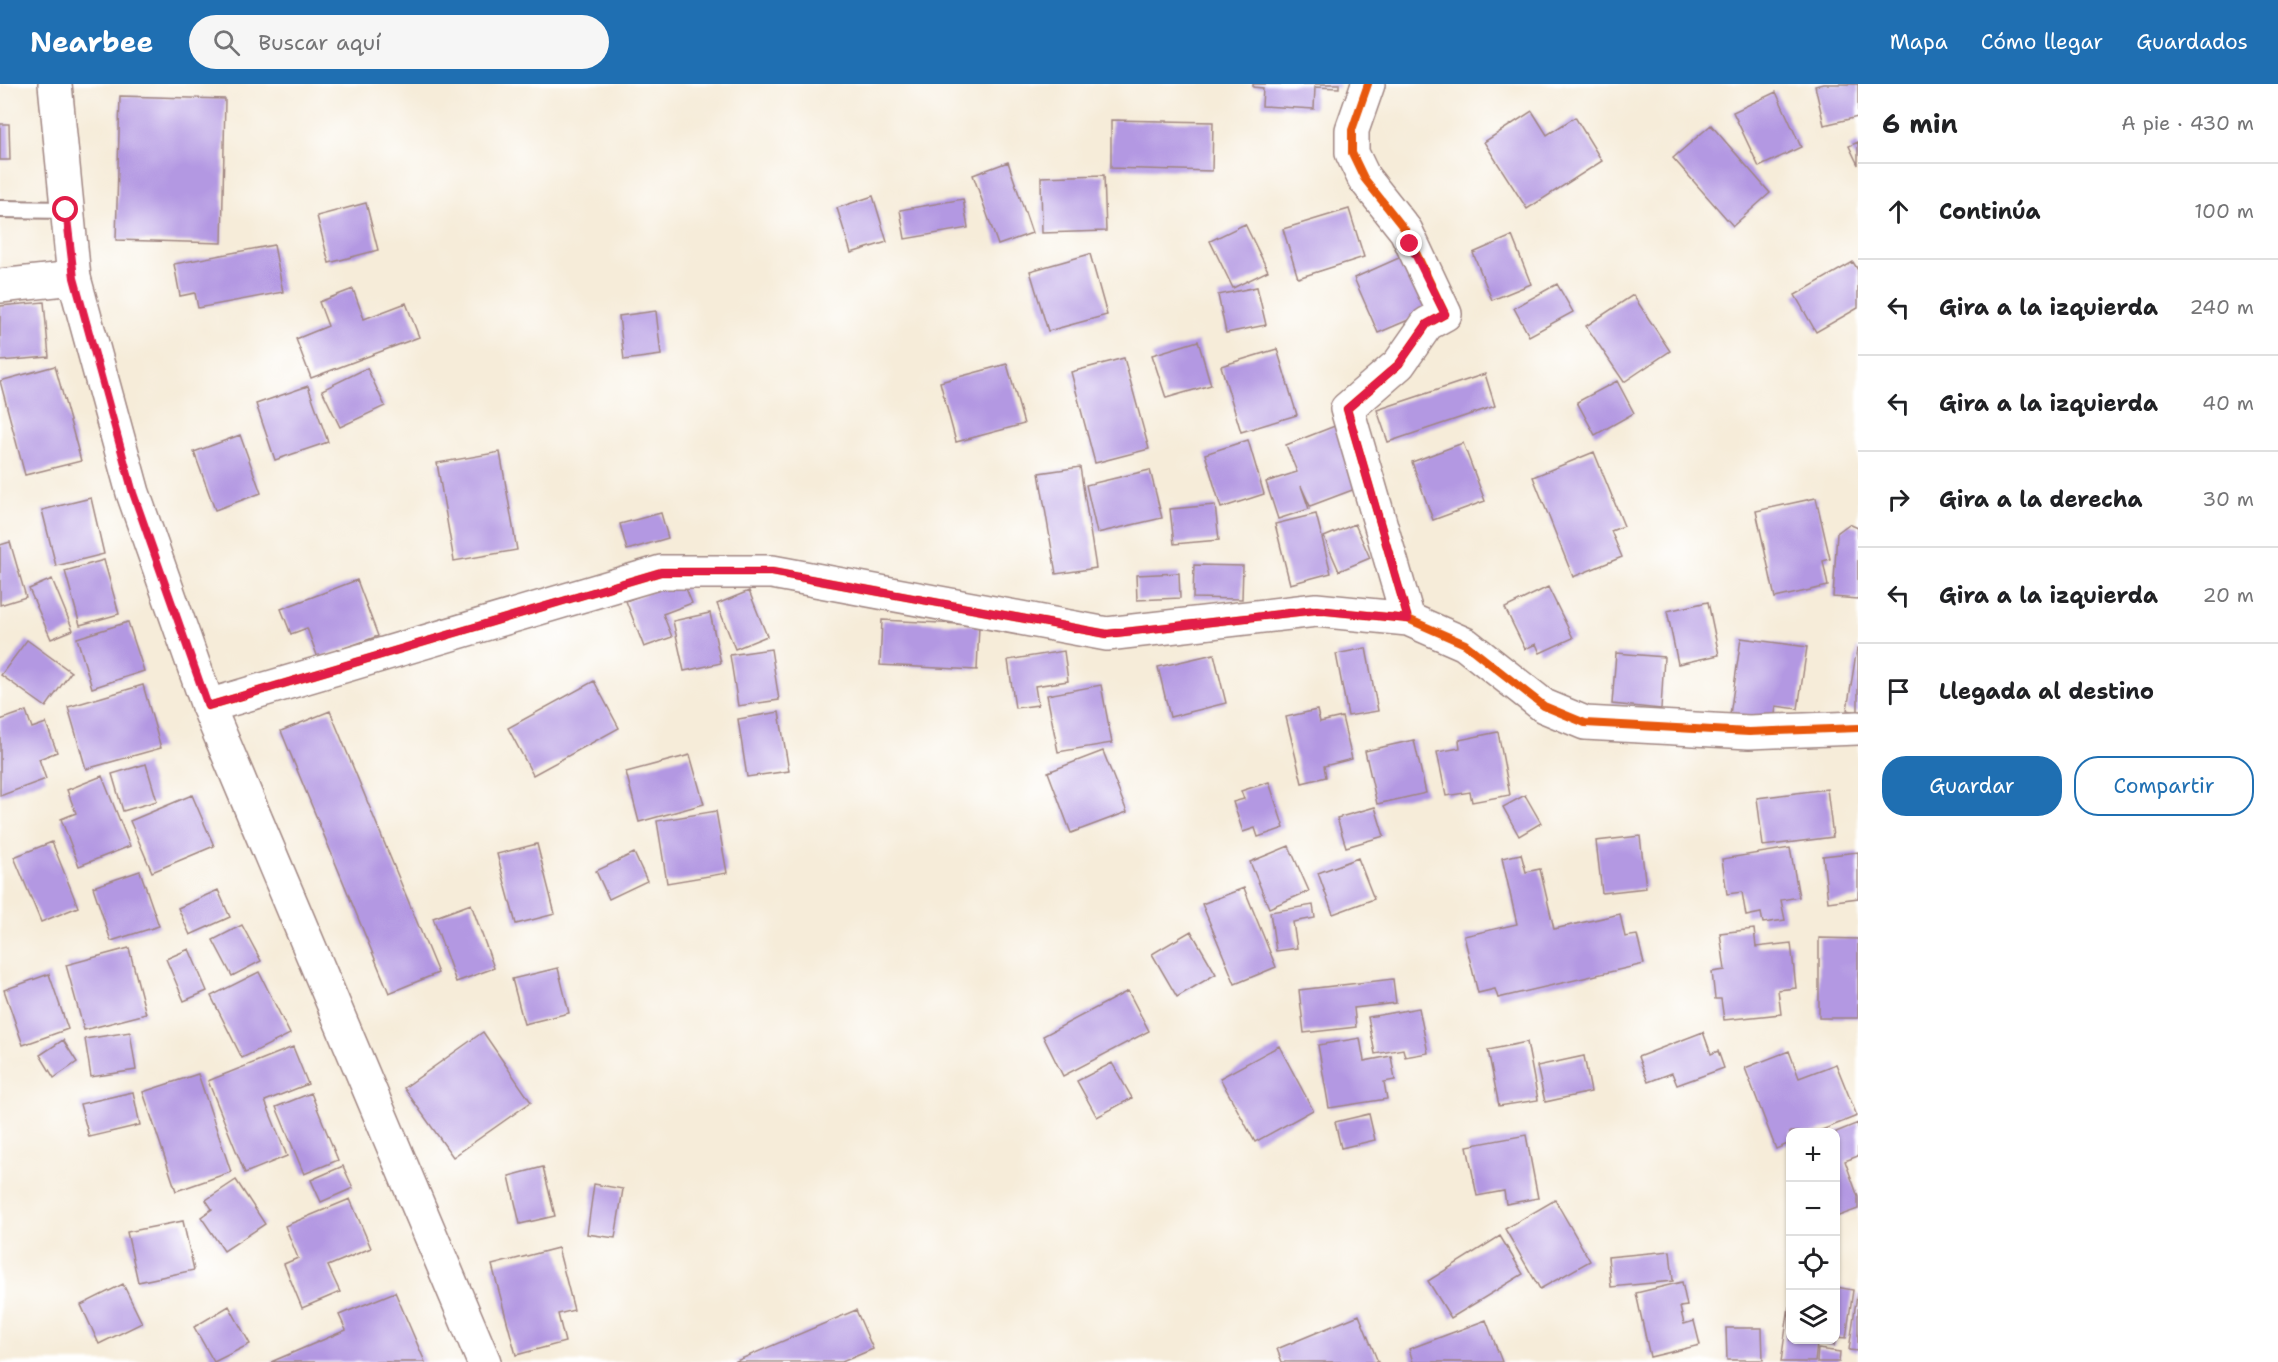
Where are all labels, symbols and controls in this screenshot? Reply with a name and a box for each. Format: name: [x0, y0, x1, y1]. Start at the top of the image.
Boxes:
search box: [189, 15, 609, 69]
text: Nearbee: [30, 23, 153, 61]
icon: search: [210, 26, 243, 59]
text: Buscar aquí: [258, 28, 381, 57]
text: Mapa: [1890, 28, 1948, 56]
text: Cómo llegar: [1981, 28, 2103, 56]
text: Guardados: [2136, 28, 2248, 56]
text: 6 min: [1882, 106, 1958, 141]
text: A pie · 430 m: [2121, 110, 2254, 136]
icon: ahead: [1882, 195, 1915, 228]
route start: [52, 196, 78, 222]
text: Continúa: [1939, 197, 2041, 226]
text: 100 m: [2194, 198, 2254, 224]
route end: [1396, 230, 1422, 256]
icon: left: [1882, 291, 1915, 324]
text: Gira a la izquierda: [1939, 293, 2158, 322]
text: 240 m: [2189, 294, 2254, 320]
icon: left: [1882, 387, 1915, 420]
text: Gira a la izquierda: [1939, 389, 2158, 418]
text: 40 m: [2202, 390, 2254, 416]
icon: right: [1882, 483, 1915, 516]
text: Gira a la derecha: [1939, 485, 2143, 514]
text: 30 m: [2202, 486, 2254, 512]
icon: left: [1882, 579, 1915, 612]
text: Gira a la izquierda: [1939, 581, 2158, 610]
text: 20 m: [2203, 582, 2254, 608]
icon: arrive: [1882, 675, 1915, 708]
text: Llegada al destino: [1939, 677, 2154, 706]
button: Guardar: [1882, 756, 2062, 816]
button: Compartir: [2074, 756, 2254, 816]
map controls: [1786, 1128, 1840, 1344]
button: +: [1786, 1128, 1840, 1182]
button: −: [1786, 1182, 1840, 1236]
button: locate: [1786, 1236, 1840, 1290]
button: layers: [1786, 1290, 1840, 1344]

